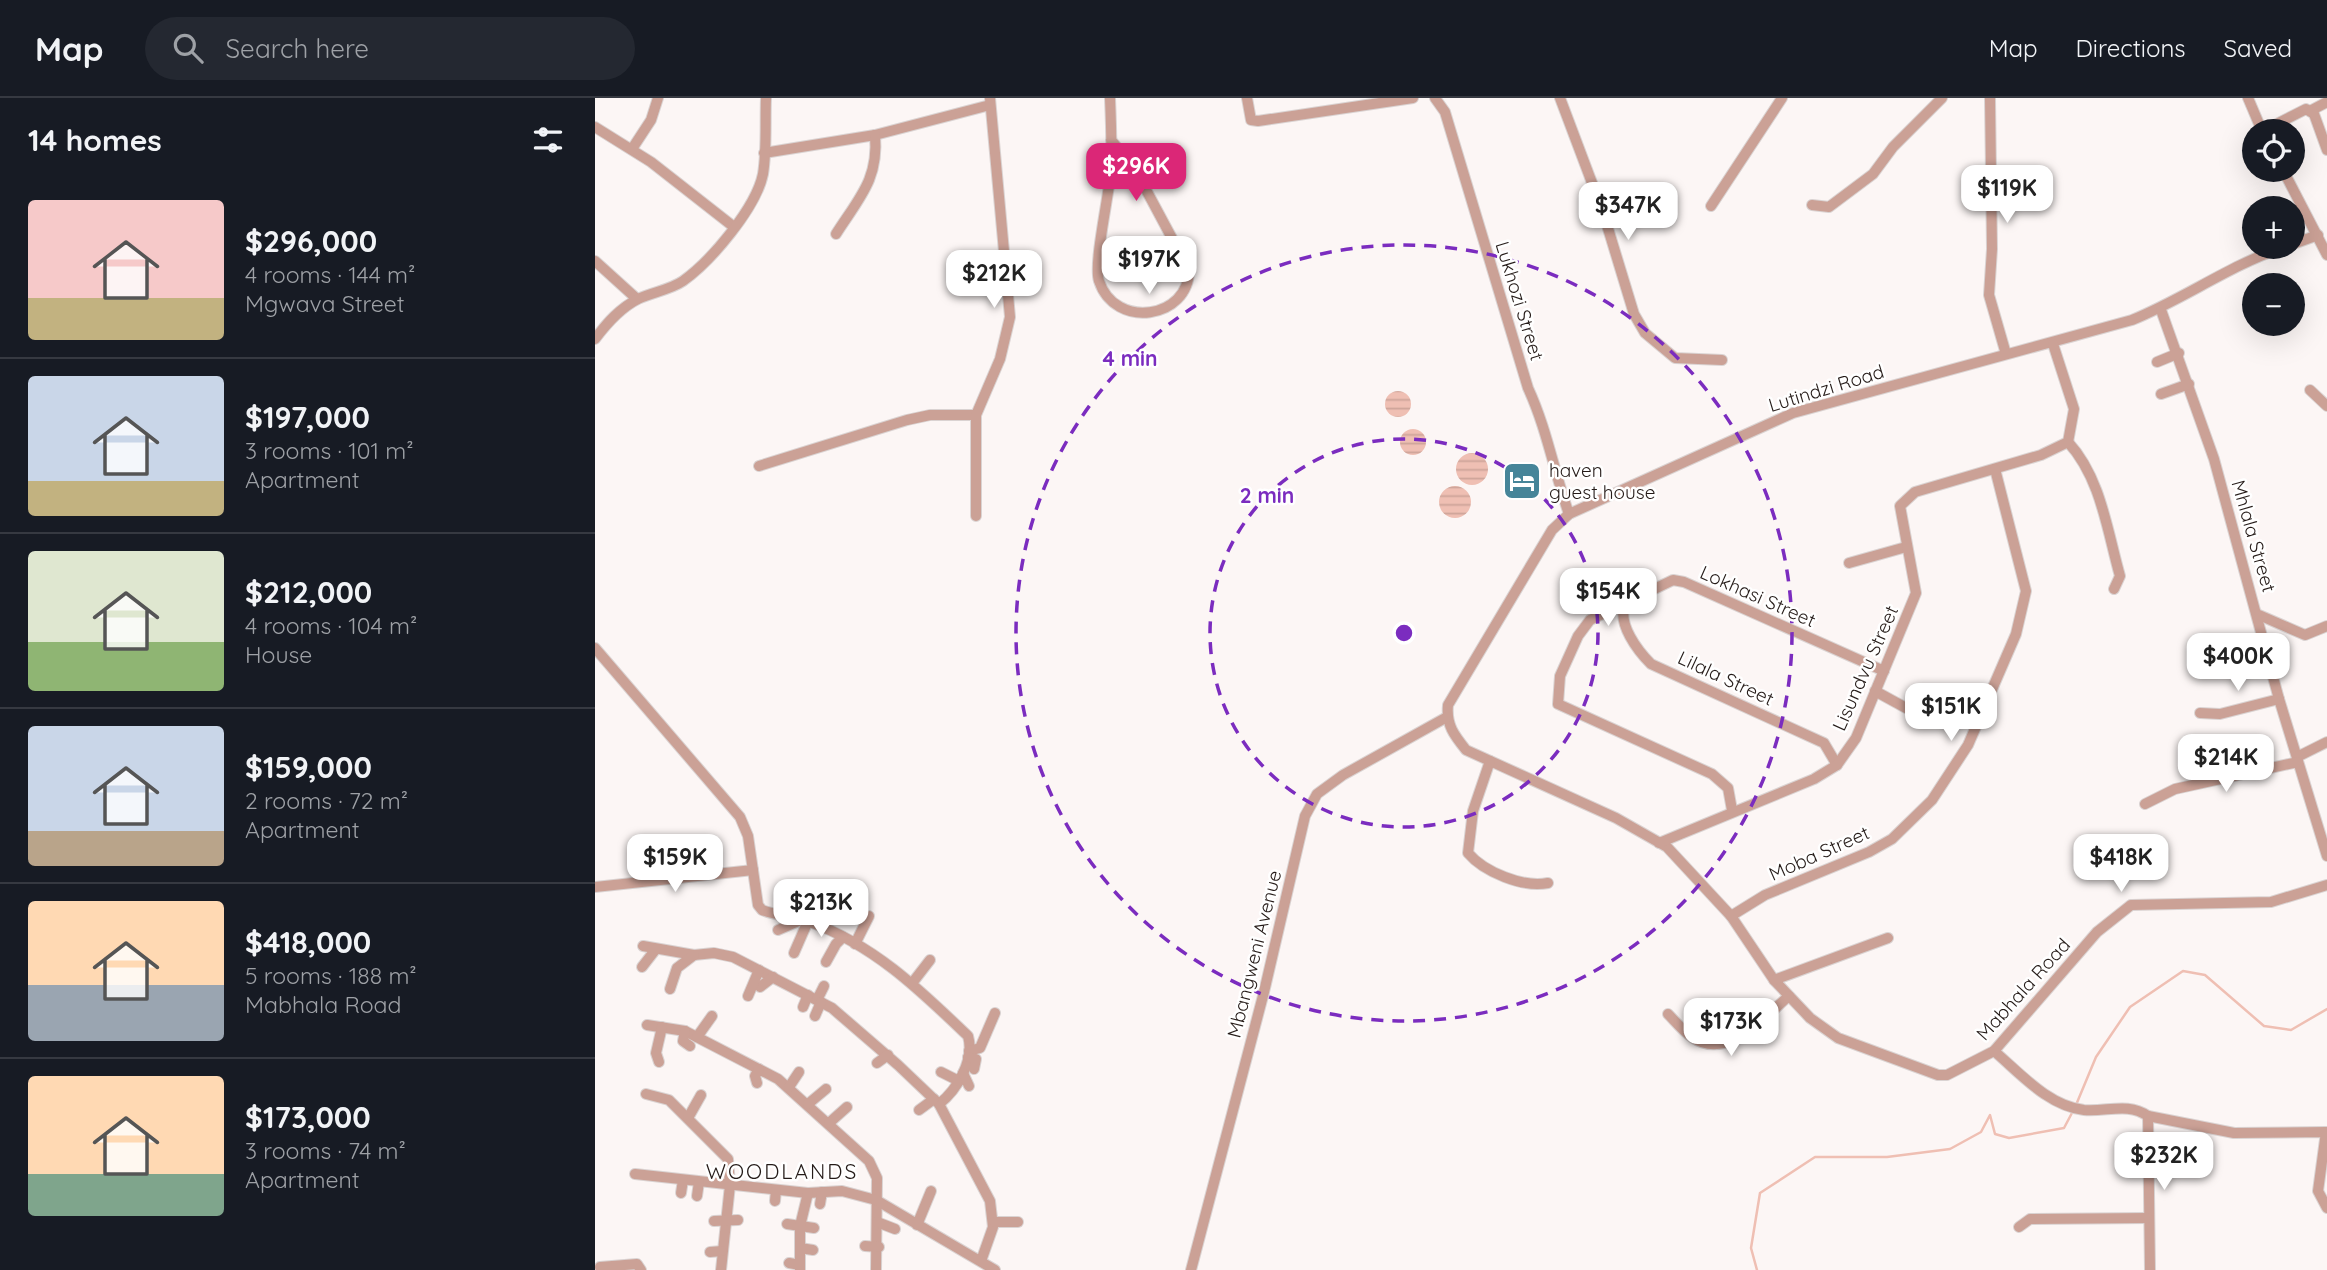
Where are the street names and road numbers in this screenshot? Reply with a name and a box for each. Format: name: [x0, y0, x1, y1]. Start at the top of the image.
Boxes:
street label: Lukhozi Street: [1490, 239, 1550, 363]
street label: Lutindzi Road: [1765, 359, 1887, 417]
street label: Mhlala Street: [2227, 477, 2281, 595]
street label: Lokhasi Street: [1696, 560, 1820, 632]
street label: Lisundvu Street: [1827, 602, 1903, 734]
street label: Lilala Street: [1674, 645, 1778, 711]
street label: Moba Street: [1765, 820, 1873, 886]
street label: Mbangweni Avenue: [1222, 868, 1286, 1040]
street label: Mabhala Road: [1971, 933, 2075, 1045]

